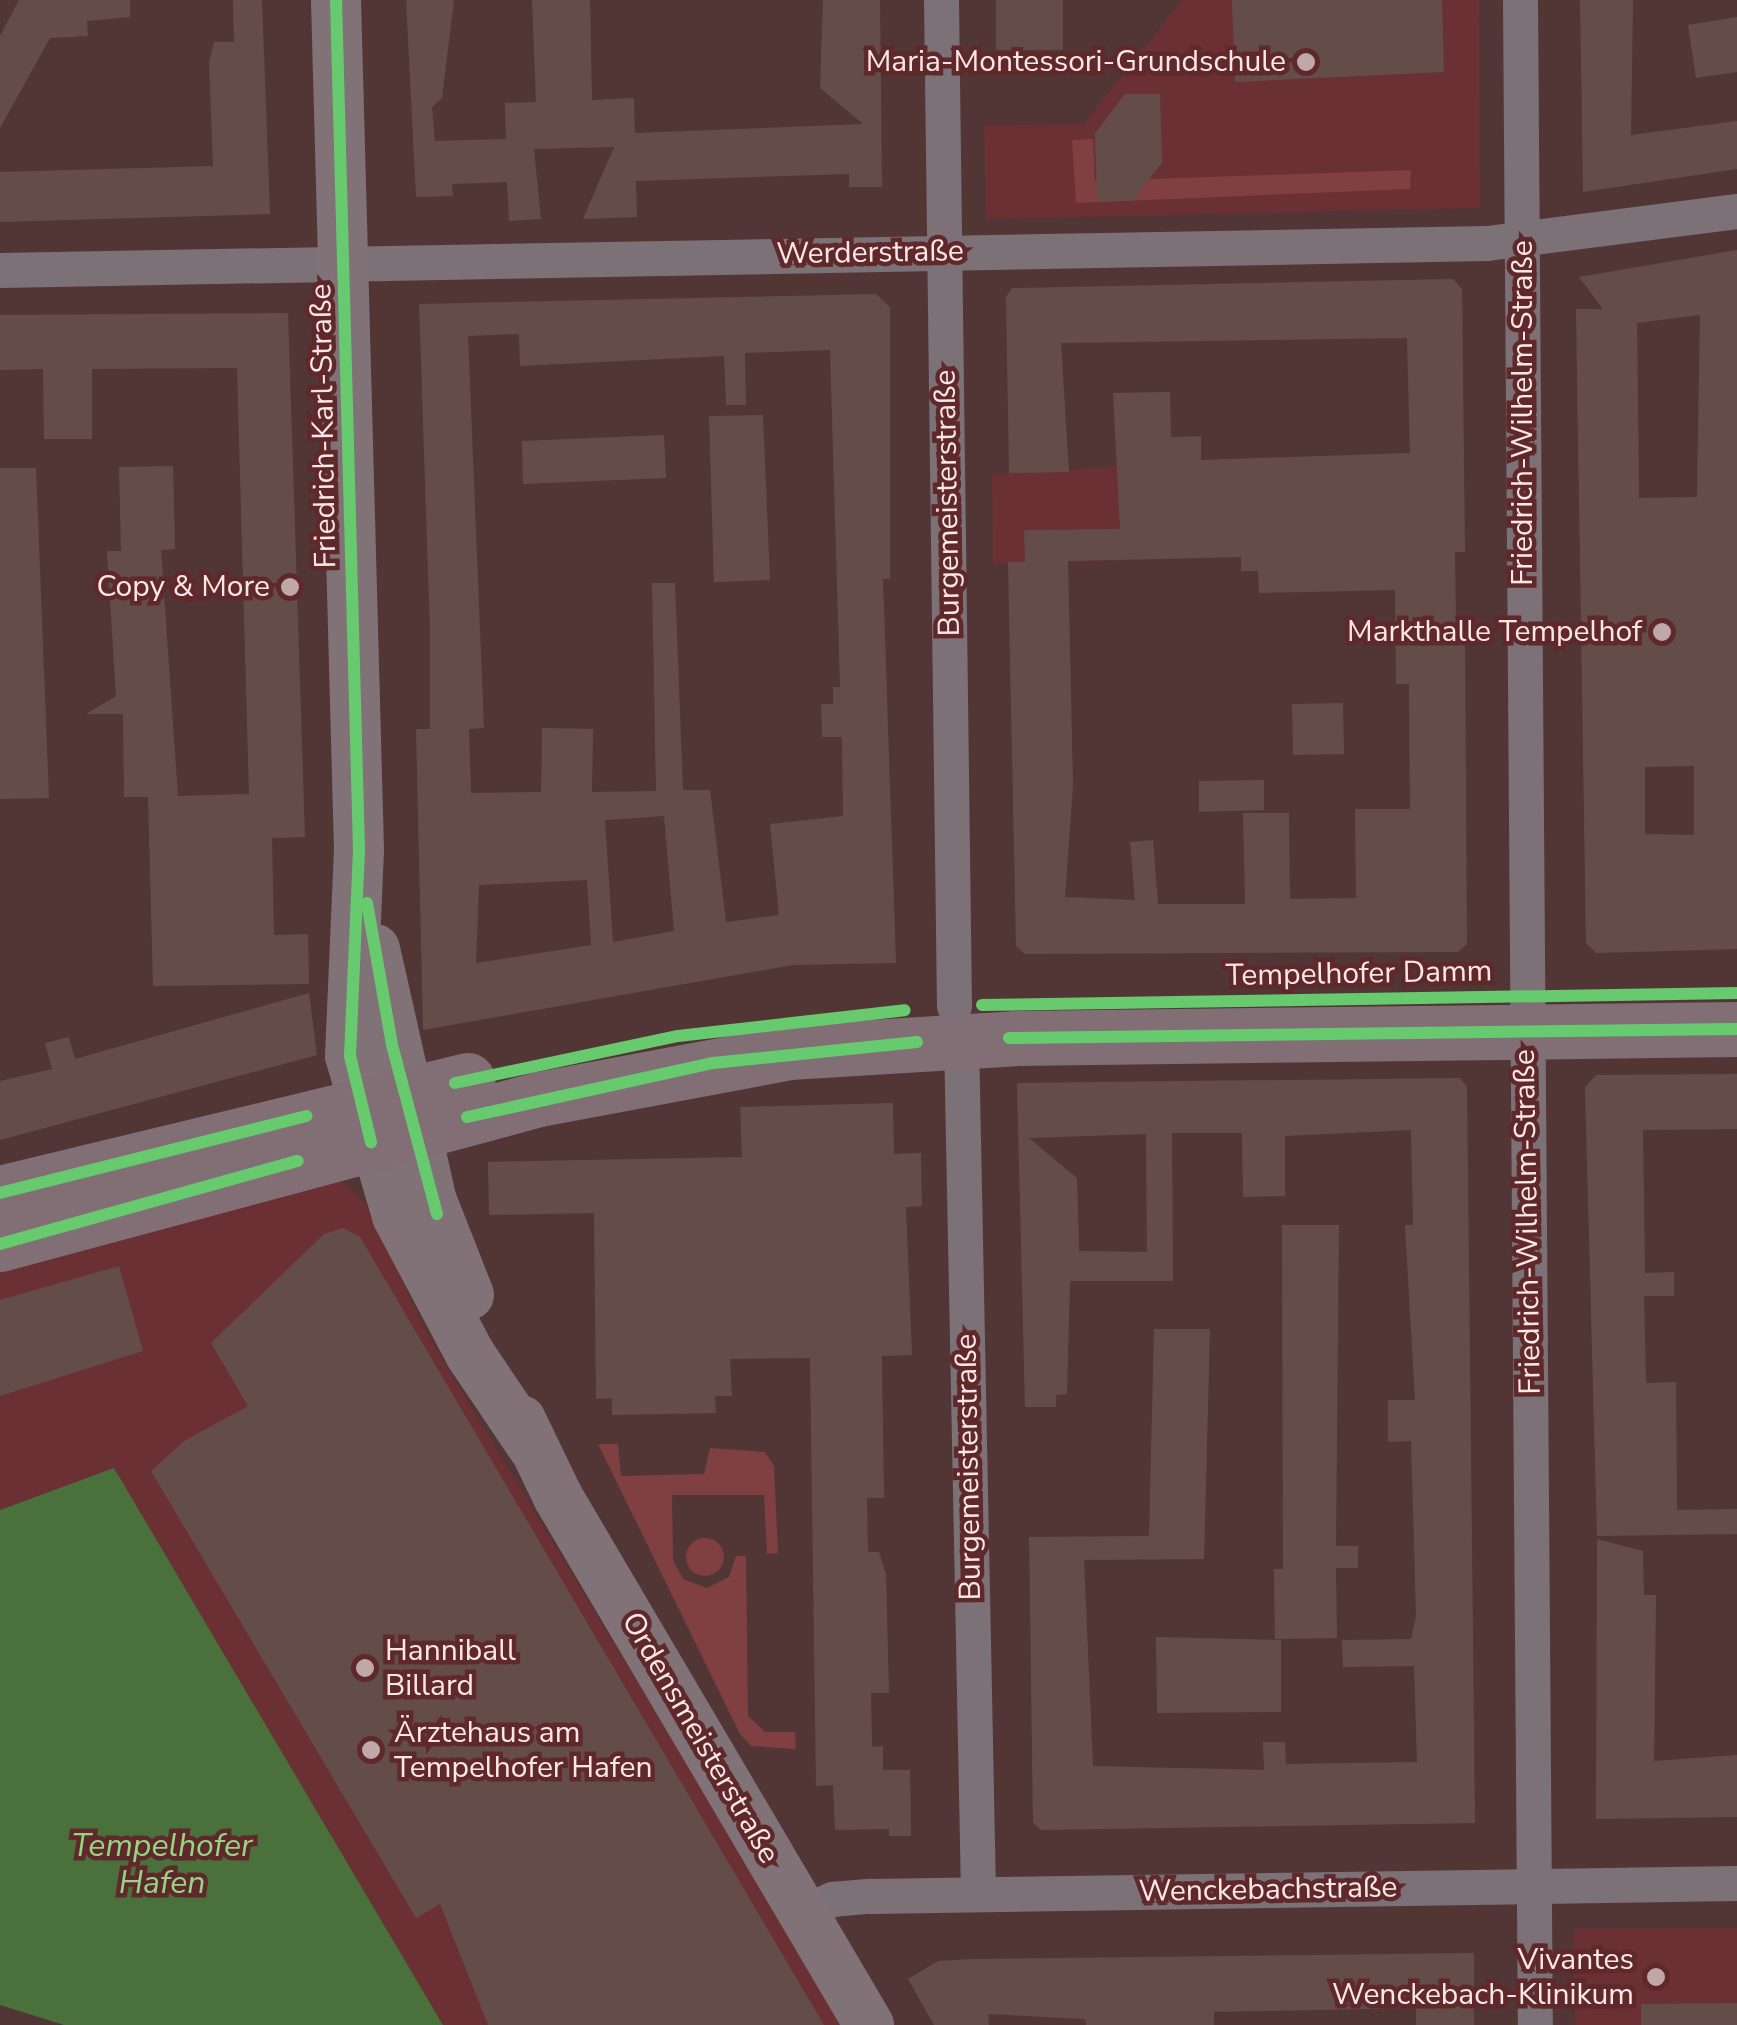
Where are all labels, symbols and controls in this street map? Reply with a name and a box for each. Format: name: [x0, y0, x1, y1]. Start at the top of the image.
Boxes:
place label: Maria-Montessori-Grundschule: [866, 44, 1286, 80]
marker: Maria-Montessori-Grundschule: [1295, 51, 1317, 73]
street label: Werderstraße: [776, 233, 964, 273]
street label: Friedrich-Wilhelm-Straße: [1505, 240, 1541, 586]
street label: Friedrich-Karl-Straße: [304, 283, 344, 569]
street label: Burgemeisterstraße: [928, 369, 968, 637]
place label: Copy & More: [96, 569, 270, 605]
marker: Copy & More: [279, 576, 301, 598]
place label: Markthalle Tempelhof: [1347, 614, 1642, 650]
marker: Markthalle Tempelhof: [1651, 621, 1673, 643]
street label: Tempelhofer Damm: [1225, 954, 1493, 994]
street label: Friedrich-Wilhelm-Straße: [1507, 1049, 1549, 1395]
street label: Burgemeisterstraße: [949, 1333, 989, 1601]
street label: Ordensmeisterstraße: [613, 1606, 787, 1870]
place label: Hanniball Billard: [385, 1633, 516, 1704]
marker: Hanniball Billard: [354, 1657, 376, 1679]
place label: Ärztehaus am Tempelhofer Hafen: [394, 1715, 653, 1786]
marker: Ärztehaus am Tempelhofer Hafen: [358, 1737, 384, 1763]
water label: Tempelhofer Hafen: [72, 1828, 252, 1903]
street label: Wenckebachstraße: [1138, 1870, 1398, 1910]
place label: Vivantes Wenckebach-Klinikum: [1332, 1942, 1634, 2012]
marker: Vivantes Wenckebach-Klinikum: [1643, 1964, 1669, 1990]

